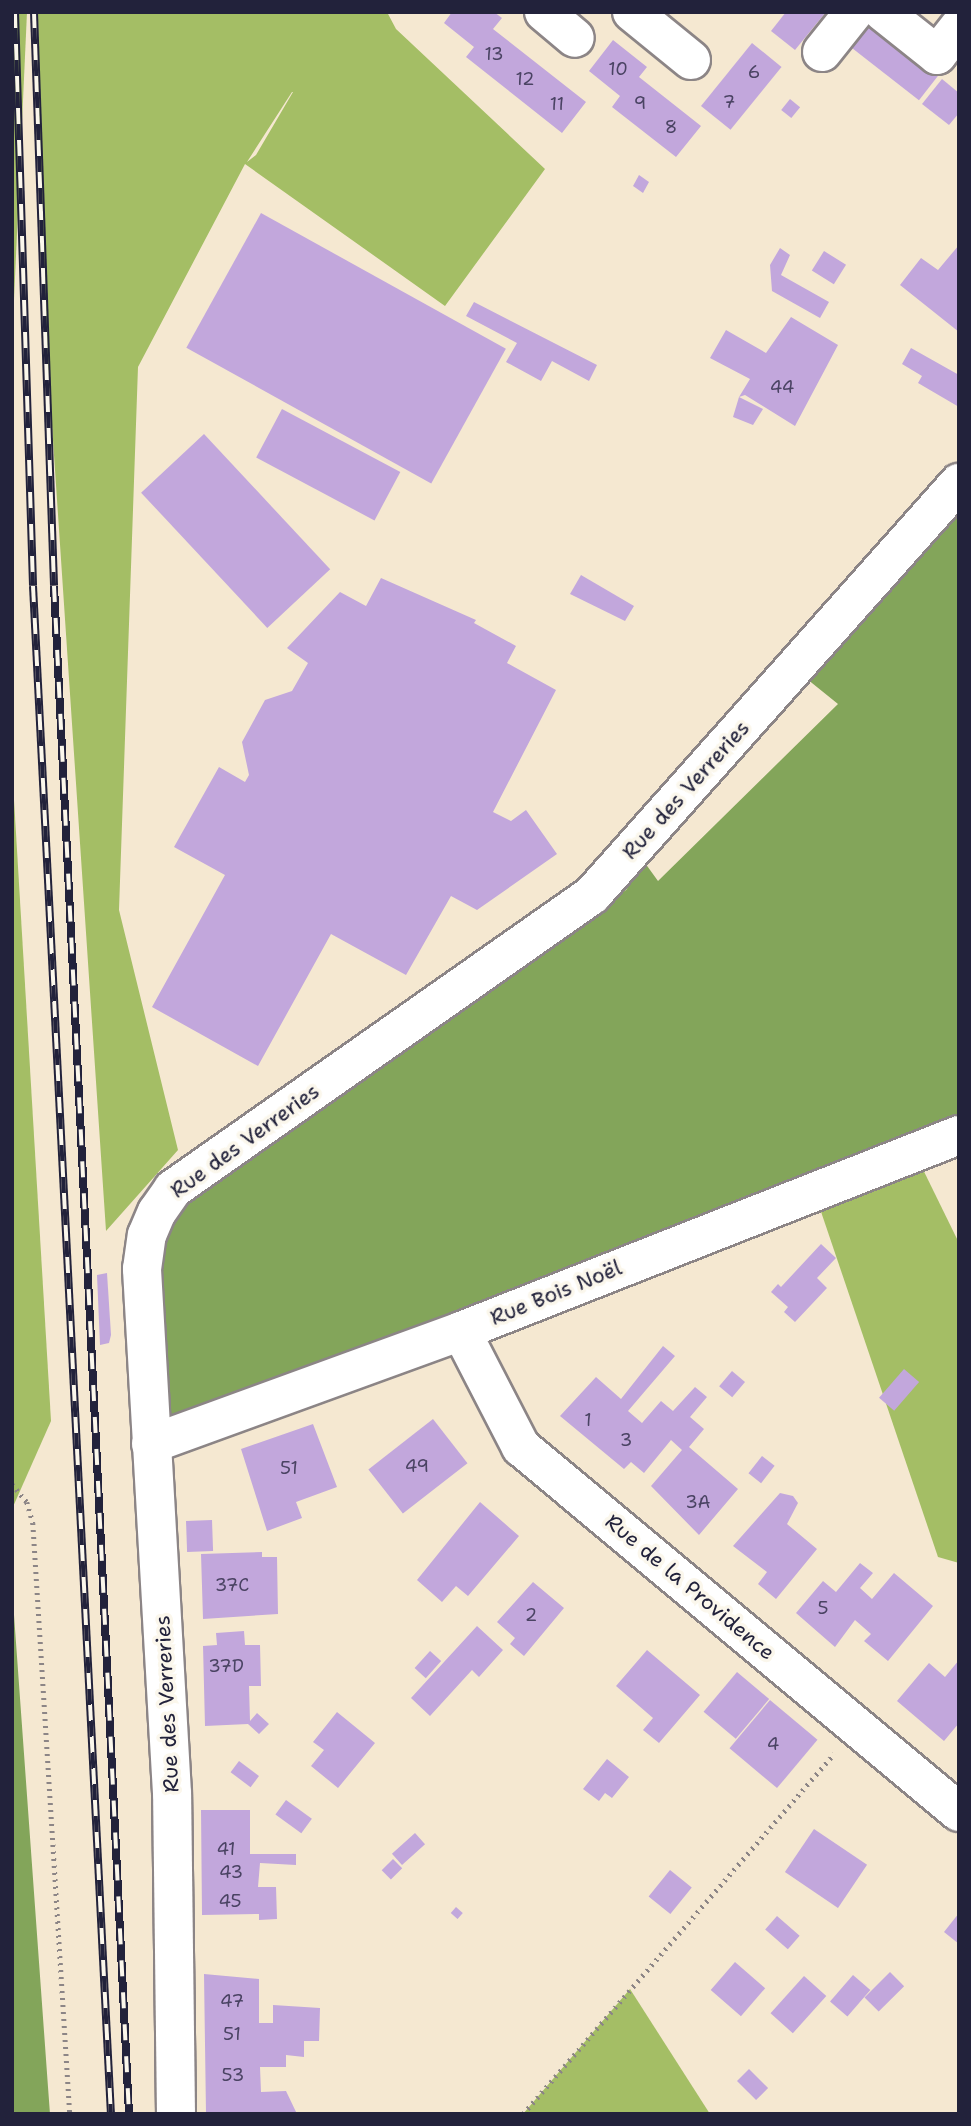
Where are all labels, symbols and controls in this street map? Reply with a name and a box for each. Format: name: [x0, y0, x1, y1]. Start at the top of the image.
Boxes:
house number: 13: [484, 43, 504, 65]
house number: 10: [608, 58, 628, 80]
house number: 6: [748, 61, 760, 83]
house number: 12: [515, 68, 535, 90]
house number: 7: [723, 91, 735, 113]
house number: 9: [634, 92, 646, 114]
house number: 11: [550, 93, 564, 115]
house number: 8: [665, 116, 677, 138]
house number: 44: [770, 376, 794, 398]
street label: Rue des Verreries: [617, 716, 755, 864]
street label: Rue des Verreries: [166, 1079, 324, 1203]
street label: Rue Bois Noël: [487, 1255, 625, 1331]
house number: 1: [584, 1409, 592, 1431]
house number: 3: [620, 1429, 632, 1451]
house number: 49: [405, 1455, 429, 1477]
house number: 51: [280, 1457, 298, 1479]
house number: 3A: [685, 1491, 711, 1513]
street label: Rue de la Providence: [600, 1509, 780, 1665]
house number: 37C: [215, 1574, 249, 1596]
house number: 5: [817, 1597, 829, 1619]
house number: 2: [525, 1604, 537, 1626]
street label: Rue des Verreries: [150, 1615, 184, 1793]
house number: 37D: [208, 1655, 244, 1677]
house number: 4: [767, 1733, 779, 1755]
house number: 41: [216, 1838, 236, 1860]
house number: 43: [219, 1861, 243, 1883]
house number: 45: [218, 1890, 242, 1912]
house number: 47: [220, 1990, 244, 2012]
house number: 51: [223, 2023, 241, 2045]
house number: 53: [222, 2064, 244, 2086]

